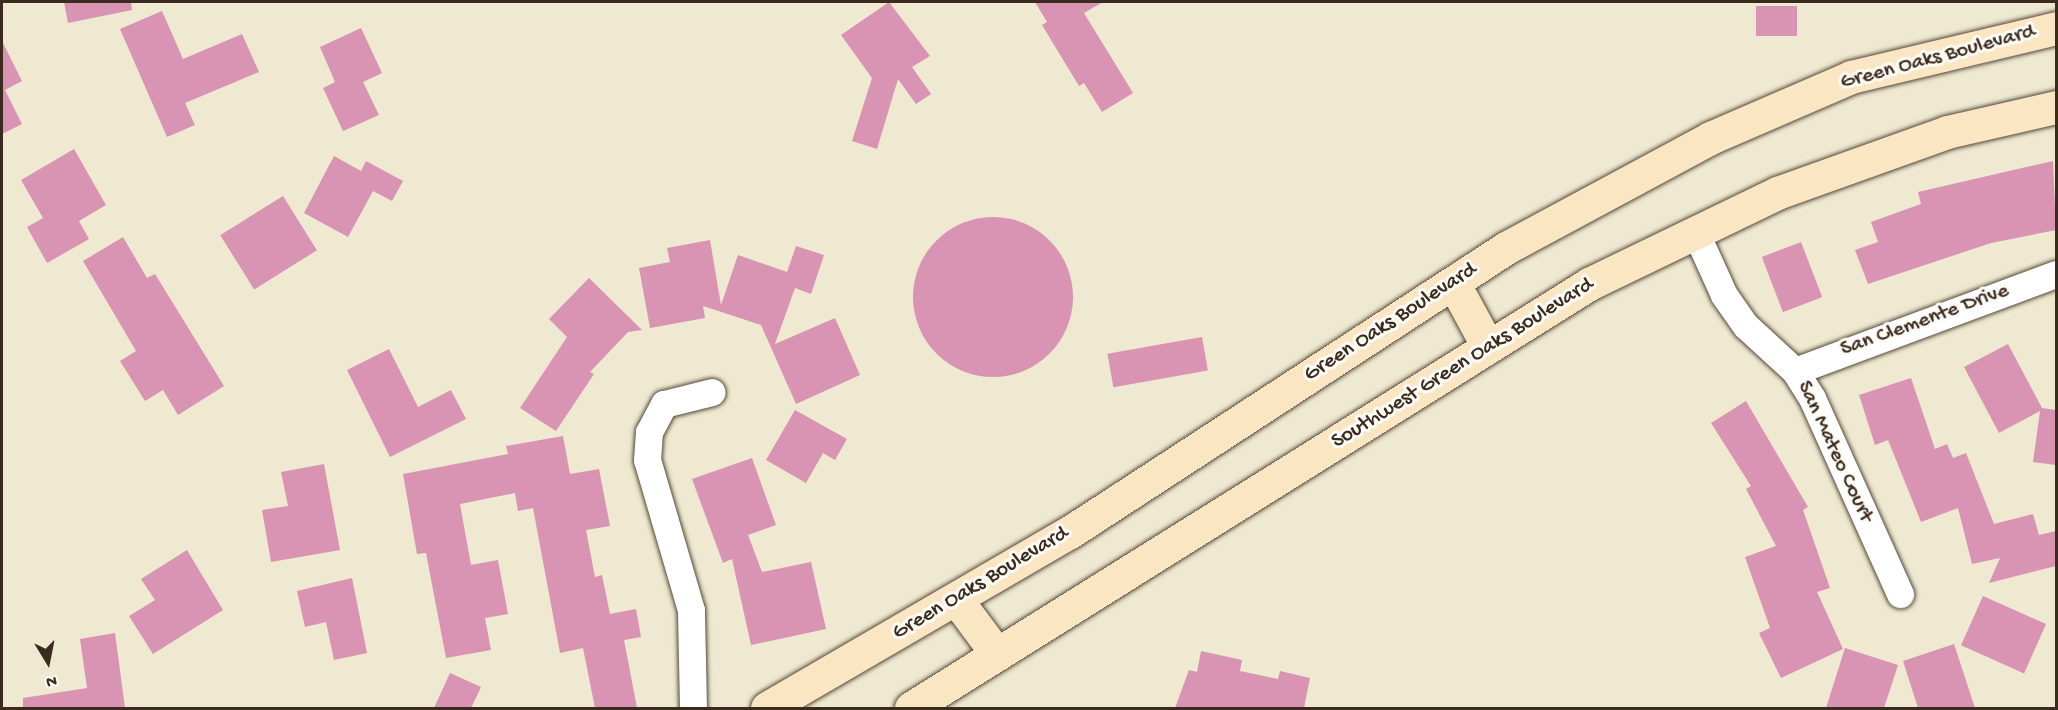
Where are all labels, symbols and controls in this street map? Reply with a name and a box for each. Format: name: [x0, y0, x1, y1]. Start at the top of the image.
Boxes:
street label: Green Oaks Boulevard: [1838, 19, 2038, 97]
street label: Green Oaks Boulevard: [1300, 257, 1482, 389]
street label: Southwest Green Oaks Boulevard: [1327, 272, 1599, 456]
street label: San Clemente Drive: [1837, 278, 2013, 364]
street label: San Mateo Court: [1790, 377, 1878, 527]
street label: Green Oaks Boulevard: [888, 521, 1074, 647]
north arrow: [18, 632, 78, 692]
text: N: [44, 670, 58, 690]

